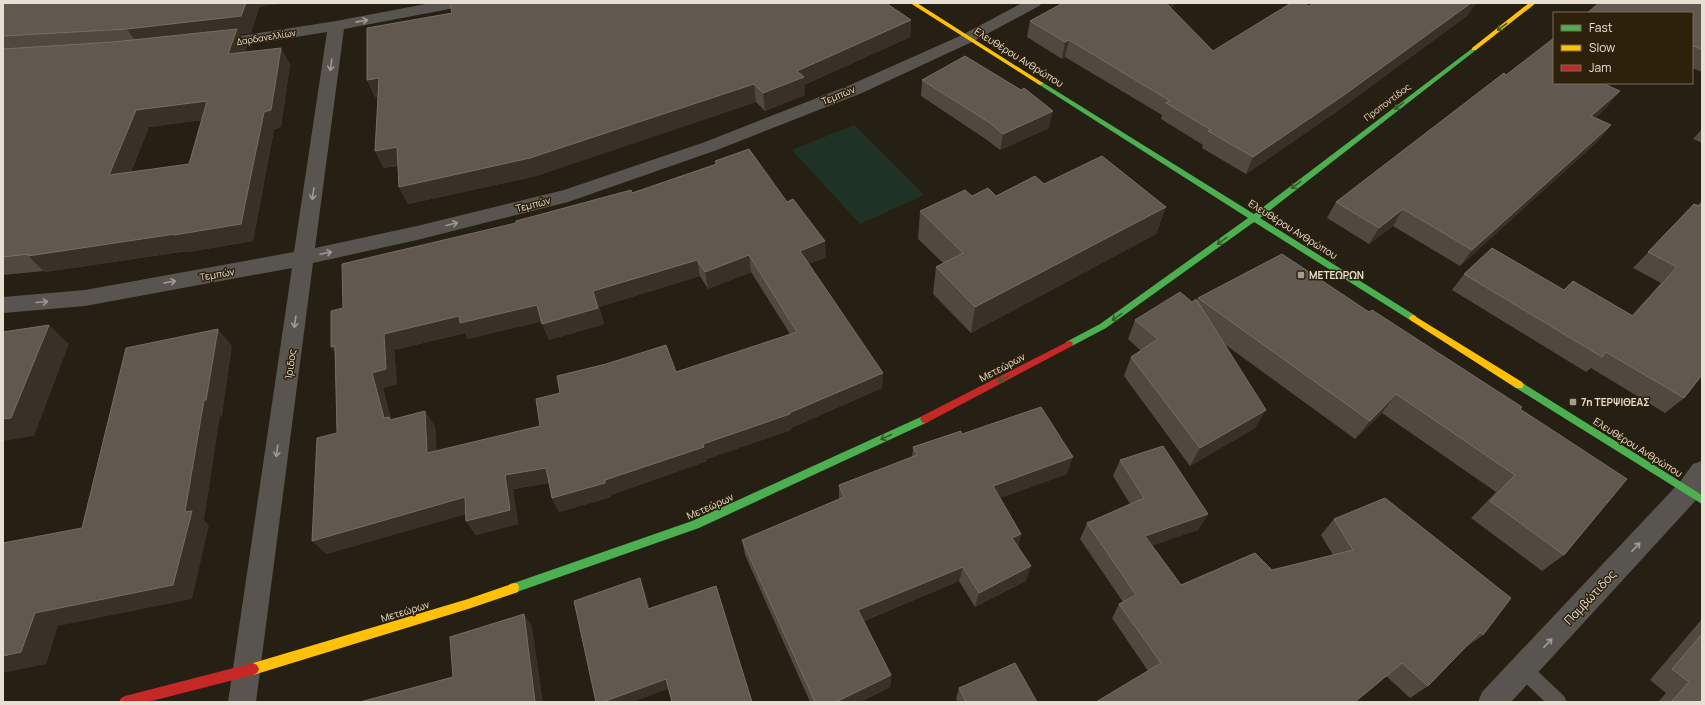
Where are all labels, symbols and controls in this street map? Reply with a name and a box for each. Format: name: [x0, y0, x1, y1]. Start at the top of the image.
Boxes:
legend: [1553, 12, 1693, 84]
one-way arrow: [355, 17, 368, 25]
text: Fast: [1589, 19, 1613, 36]
one-way arrow: [1497, 22, 1508, 31]
street label: Ελευθέρου Ανθρώπου: [972, 24, 1066, 90]
street label: Δαρδανελλίων: [235, 26, 297, 48]
text: Slow: [1589, 39, 1615, 56]
one-way arrow: [327, 58, 335, 71]
text: Jam: [1589, 59, 1611, 76]
street label: Προποντίδος: [1361, 80, 1413, 124]
street label: Τεμπών: [819, 82, 857, 108]
one-way arrow: [1394, 102, 1405, 110]
one-way arrow: [1291, 181, 1302, 189]
one-way arrow: [309, 187, 317, 200]
street label: Τεμπών: [514, 193, 552, 215]
street label: Ελευθέρου Ανθρώπου: [1246, 196, 1340, 262]
one-way arrow: [446, 220, 459, 228]
one-way arrow: [1217, 236, 1228, 245]
one-way arrow: [319, 249, 332, 257]
street label: Τεμπών: [198, 264, 236, 284]
place label: ΜΕΤΕΩΡΩΝ: [1309, 268, 1364, 282]
marker: ΜΕΤΕΩΡΩΝ: [1296, 270, 1306, 280]
one-way arrow: [163, 278, 176, 286]
one-way arrow: [35, 298, 48, 305]
one-way arrow: [1111, 313, 1122, 321]
one-way arrow: [291, 315, 299, 328]
street label: Ίριδος: [281, 348, 299, 380]
street label: Μετεώρων: [977, 349, 1027, 385]
one-way arrow: [997, 376, 1009, 383]
place label: 7η ΤΕΡΨΙΘΕΑΣ: [1581, 395, 1650, 409]
marker: 7η ΤΕΡΨΙΘΕΑΣ: [1568, 397, 1578, 407]
street label: Ελευθέρου Ανθρώπου: [1591, 414, 1685, 480]
one-way arrow: [881, 434, 893, 441]
one-way arrow: [273, 444, 281, 457]
street label: Μετεώρων: [684, 489, 736, 523]
one-way arrow: [1631, 542, 1640, 552]
street label: Παμβώτιδος: [1560, 565, 1620, 628]
street label: Μετεώρων: [379, 597, 431, 625]
one-way arrow: [1543, 638, 1552, 648]

